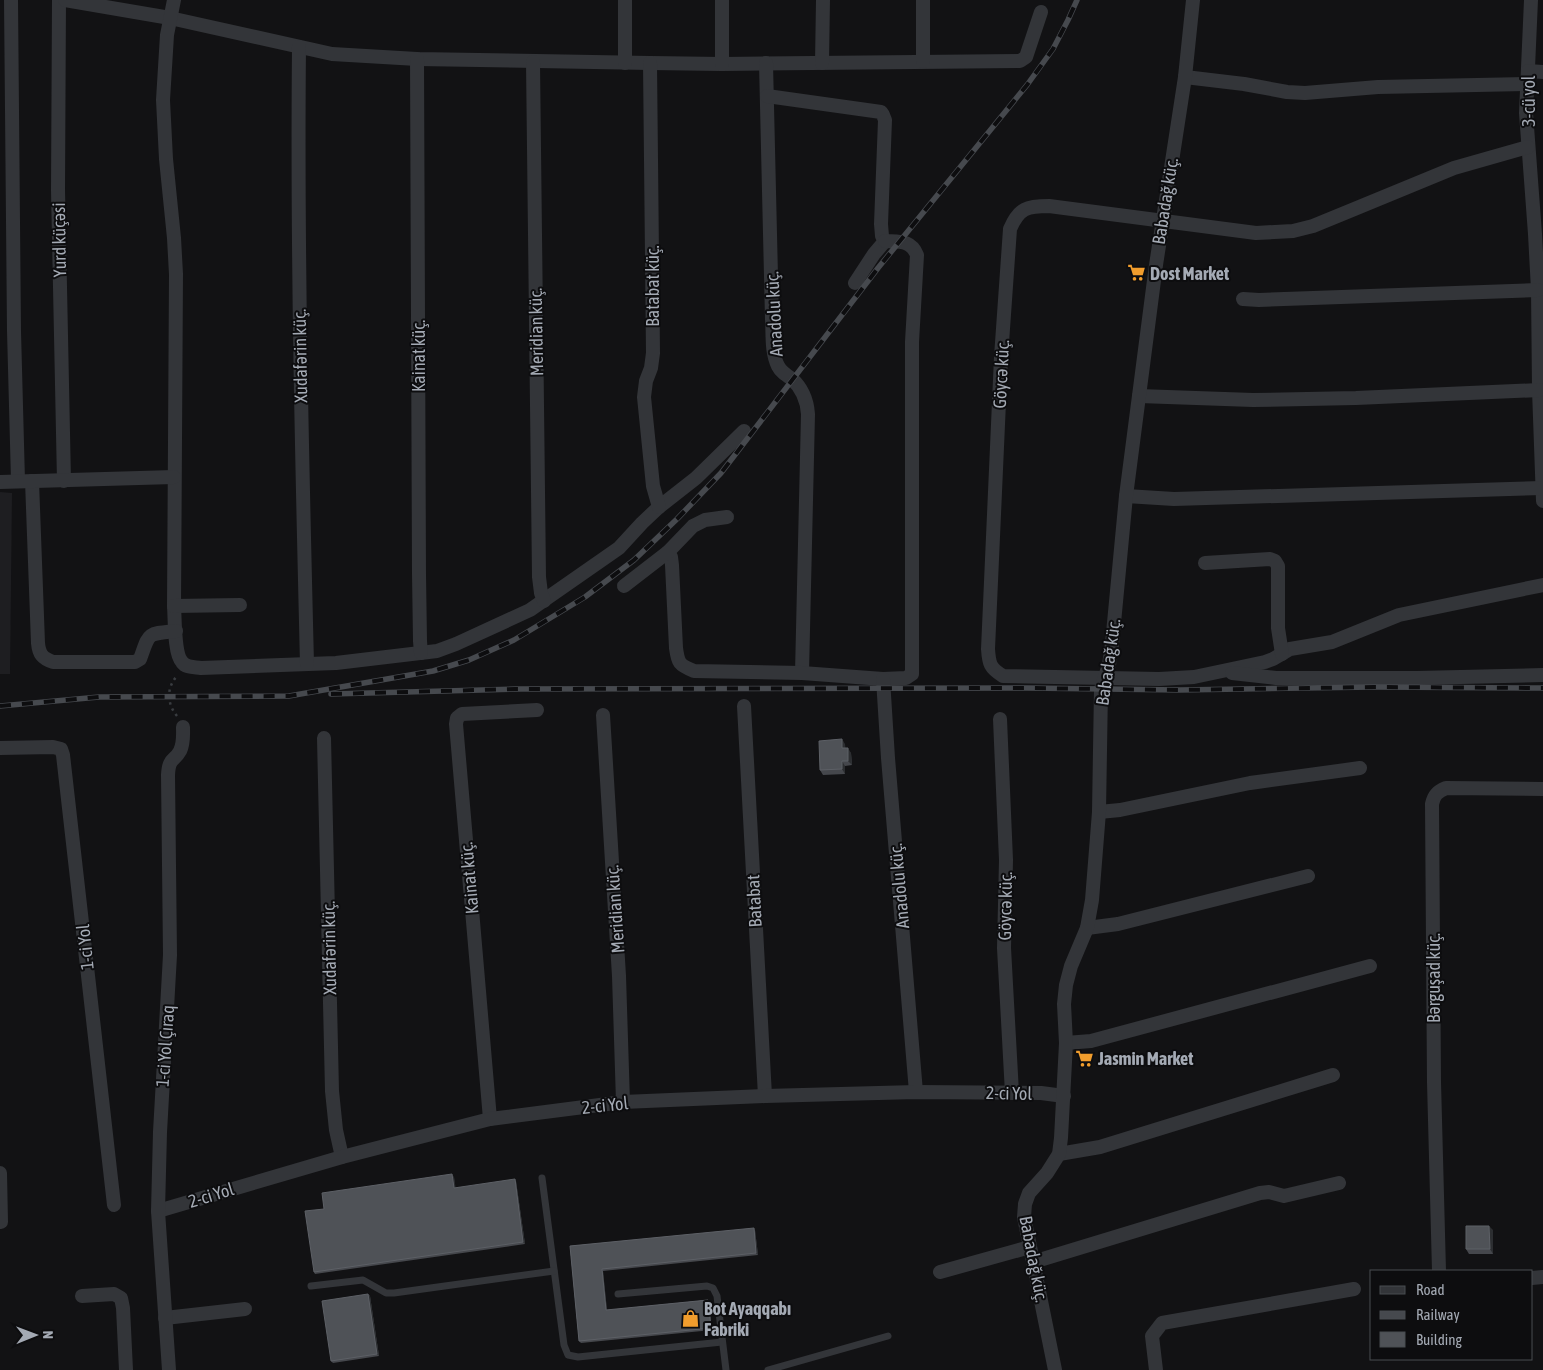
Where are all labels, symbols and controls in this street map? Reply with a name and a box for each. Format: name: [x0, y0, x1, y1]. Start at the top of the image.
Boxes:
street label: 3-cü yol: [1518, 75, 1539, 127]
street label: Babadağ küç.: [1148, 156, 1182, 246]
street label: Yurd küçəsi: [48, 202, 70, 278]
street label: Batabat küç.: [642, 245, 663, 327]
supermarket icon: Dost Market: [1126, 263, 1146, 283]
place label: Dost Market: [1150, 263, 1230, 284]
street label: Anadolu küç.: [761, 271, 787, 357]
street label: Meridian küç.: [525, 288, 547, 376]
street label: Xudafərin küç.: [289, 309, 311, 403]
street label: Kainat küç.: [408, 320, 429, 392]
street label: Göycə küç.: [989, 339, 1013, 409]
street label: Babadağ küç.: [1092, 617, 1124, 707]
street label: Kainat küç.: [455, 841, 483, 915]
street label: Anadolu küç.: [885, 843, 913, 929]
street label: Meridian küç.: [601, 864, 629, 954]
street label: Göycə küç.: [994, 871, 1016, 941]
street label: Batabat: [742, 874, 766, 928]
street label: Xudafərin küç.: [318, 901, 340, 995]
street label: 1-ci Yol: [72, 923, 98, 971]
street label: Bərguşad küç.: [1423, 933, 1444, 1023]
street label: 1-ci Yol Çıraq: [152, 1004, 178, 1088]
supermarket icon: Jasmin Market: [1074, 1048, 1094, 1068]
place label: Jasmin Market: [1097, 1048, 1194, 1069]
street label: 2-ci Yol: [986, 1082, 1033, 1104]
street label: 2-ci Yol: [581, 1092, 629, 1118]
street label: 2-ci Yol: [186, 1178, 236, 1212]
street label: Babadağ küç.: [1015, 1214, 1053, 1304]
legend: [1370, 1270, 1533, 1360]
text: Road: [1416, 1281, 1445, 1298]
place label: Bot Ayaqqabı Fabriki: [704, 1298, 791, 1340]
text: Railway: [1416, 1306, 1460, 1323]
shop icon: Bot Ayaqqabı Fabriki: [680, 1308, 700, 1328]
north arrow: [10, 1310, 60, 1360]
text: N: [40, 1331, 56, 1339]
text: Building: [1416, 1331, 1462, 1348]

